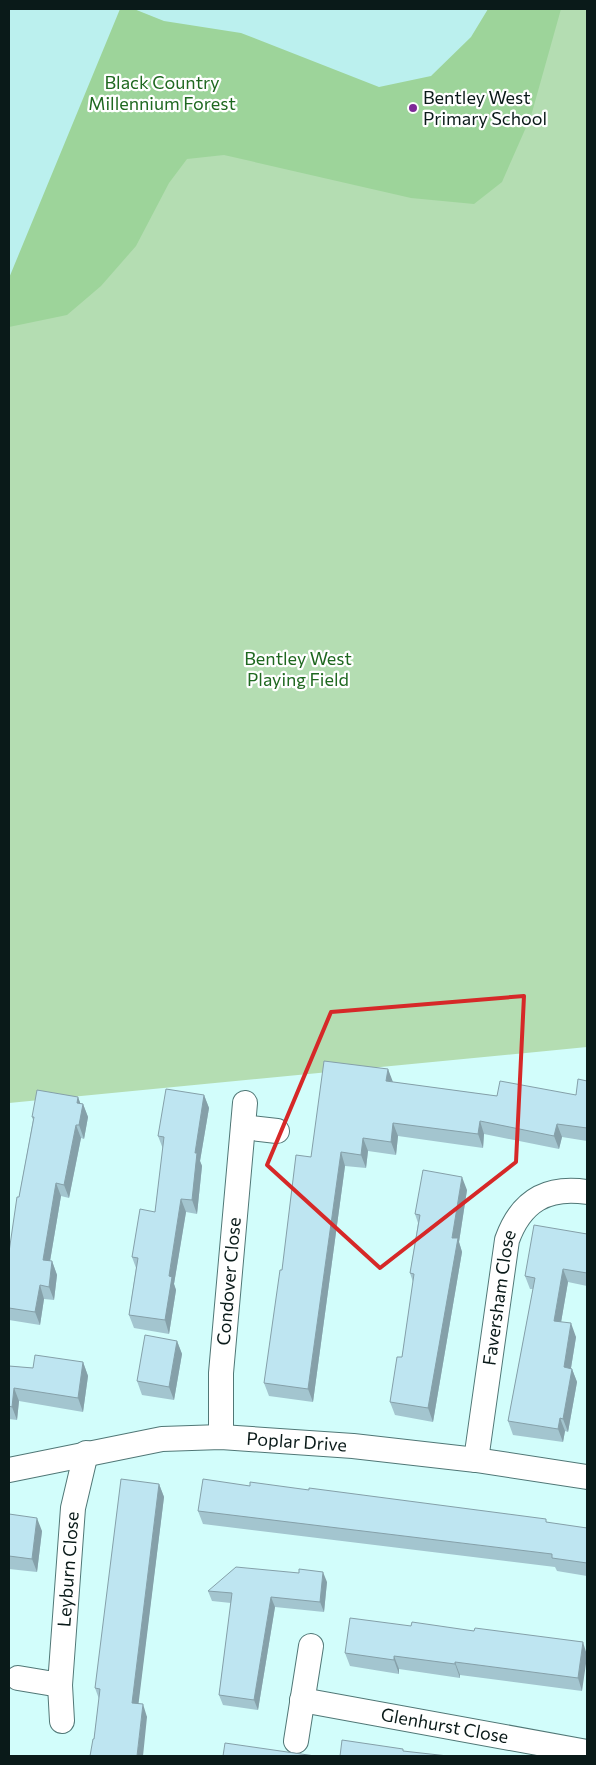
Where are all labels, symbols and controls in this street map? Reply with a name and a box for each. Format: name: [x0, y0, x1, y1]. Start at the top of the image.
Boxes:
park label: Black Country Millennium Forest: [88, 71, 236, 114]
place label: Bentley West Primary School: [423, 86, 547, 129]
marker: Bentley West Primary School: [407, 102, 419, 114]
park label: Bentley West Playing Field: [244, 647, 352, 690]
street label: Condover Close: [212, 1216, 245, 1346]
street label: Faversham Close: [477, 1226, 520, 1367]
street label: Poplar Drive: [246, 1427, 348, 1456]
street label: Leyburn Close: [52, 1511, 83, 1628]
street label: Glenhurst Close: [379, 1703, 510, 1747]

